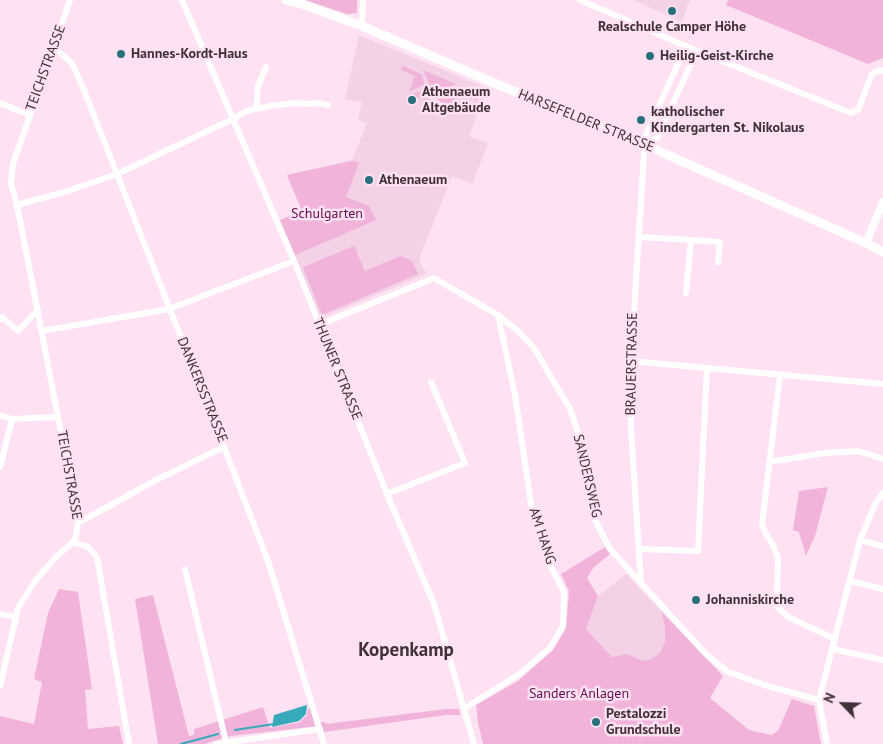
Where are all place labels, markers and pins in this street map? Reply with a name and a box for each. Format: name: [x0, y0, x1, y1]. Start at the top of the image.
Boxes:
marker: Realschule Camper Höhe: [666, 5, 678, 17]
place label: Realschule Camper Höhe: [598, 19, 746, 35]
place label: Hannes-Kordt-Haus: [131, 46, 248, 62]
marker: Hannes-Kordt-Haus: [115, 48, 127, 60]
place label: Heilig-Geist-Kirche: [660, 48, 774, 64]
marker: Heilig-Geist-Kirche: [644, 50, 656, 62]
place label: Athenaeum Altgebäude: [422, 84, 491, 116]
marker: Athenaeum Altgebäude: [406, 94, 418, 106]
place label: katholischer Kindergarten St. Nikolaus: [651, 104, 805, 136]
marker: katholischer Kindergarten St. Nikolaus: [635, 114, 647, 126]
place label: Athenaeum: [379, 172, 447, 188]
marker: Athenaeum: [363, 174, 375, 186]
place label: Johanniskirche: [706, 592, 794, 608]
marker: Johanniskirche: [690, 594, 702, 606]
place label: Pestalozzi Grundschule: [606, 706, 681, 739]
marker: Pestalozzi Grundschule: [590, 716, 602, 728]

